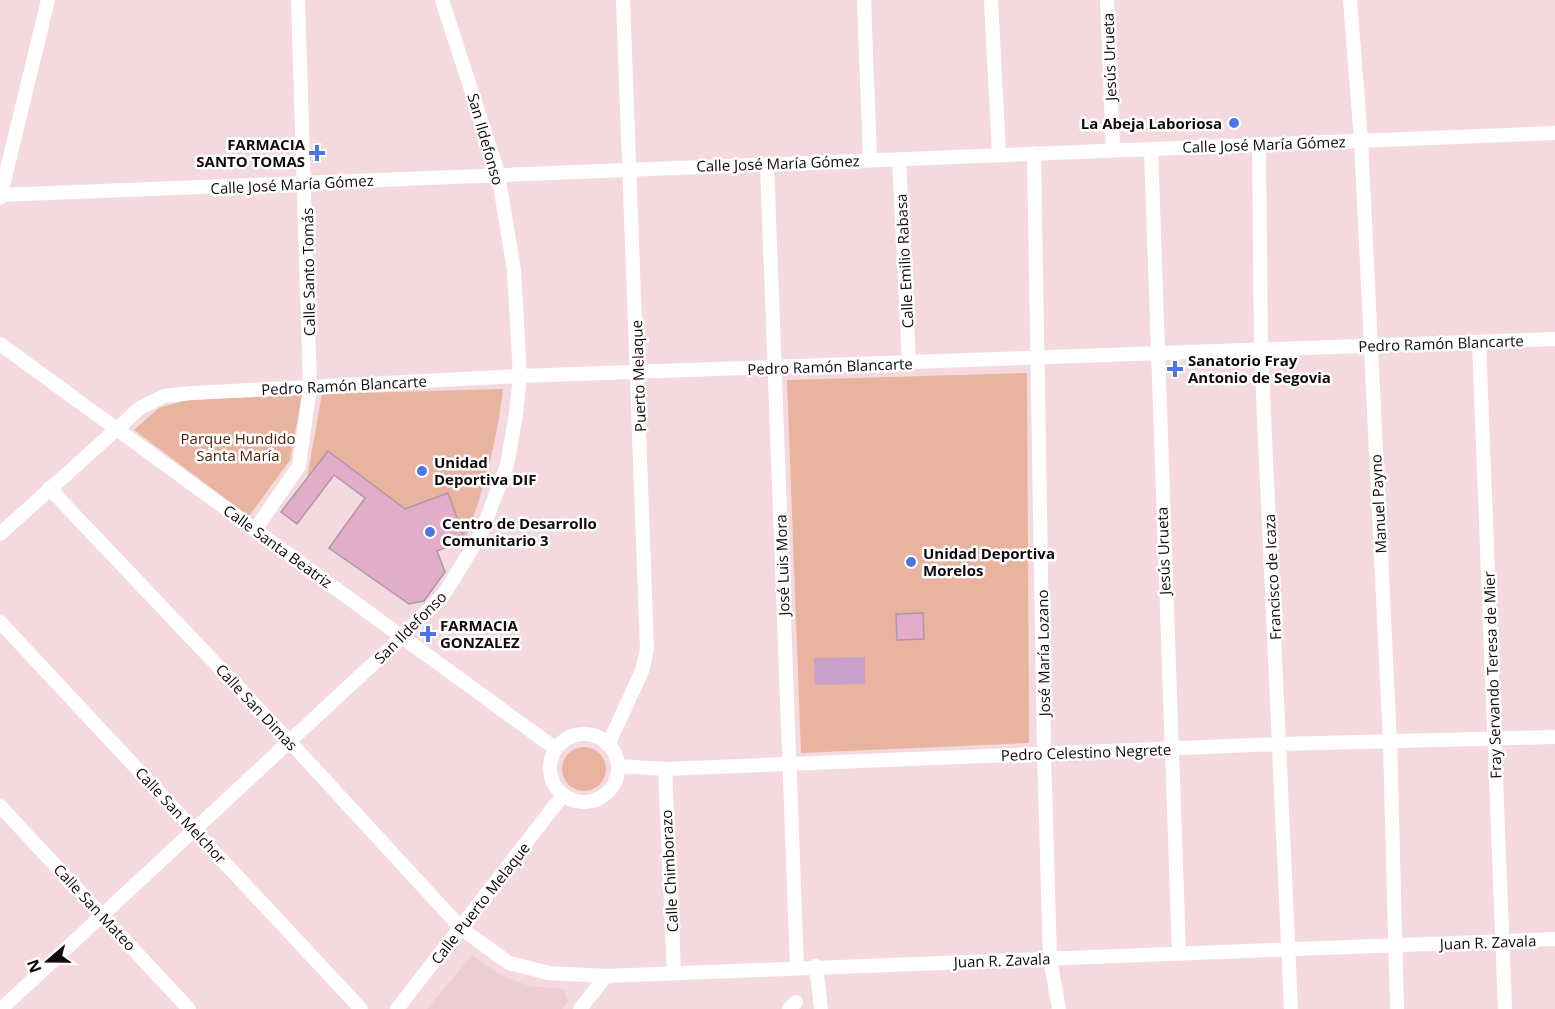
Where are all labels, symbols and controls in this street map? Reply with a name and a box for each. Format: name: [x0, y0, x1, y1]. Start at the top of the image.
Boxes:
street label: Jesús Urueta: [1097, 13, 1121, 103]
street label: San Ildefonso: [463, 91, 509, 187]
place label: La Abeja Laboriosa: [1081, 113, 1222, 133]
marker: La Abeja Laboriosa: [1227, 116, 1241, 130]
street label: Calle José María Gómez: [1182, 131, 1346, 157]
place label: FARMACIA SANTO TOMAS: [196, 134, 306, 171]
marker: FARMACIA SANTO TOMAS: [310, 146, 324, 160]
street label: Calle José María Gómez: [696, 150, 860, 176]
street label: Calle José María Gómez: [210, 170, 374, 198]
street label: Calle Emilio Rabasa: [890, 193, 918, 329]
street label: Calle Santo Tomás: [297, 208, 319, 336]
street label: Puerto Melaque: [626, 320, 650, 432]
street label: Pedro Ramón Blancarte: [1358, 330, 1524, 356]
place label: Sanatorio Fray Antonio de Segovia: [1188, 350, 1331, 387]
street label: Pedro Ramón Blancarte: [747, 353, 913, 379]
marker: Sanatorio Fray Antonio de Segovia: [1166, 360, 1184, 378]
street label: Pedro Ramón Blancarte: [261, 371, 427, 399]
park label: Parque Hundido Santa María: [181, 428, 295, 465]
place label: Unidad Deportiva DIF: [434, 452, 536, 489]
street label: Manuel Payno: [1365, 454, 1391, 554]
marker: Unidad Deportiva DIF: [415, 464, 429, 478]
street label: Calle Santa Beatriz: [220, 500, 336, 592]
street label: Jesús Urueta: [1151, 507, 1175, 597]
place label: Centro de Desarrollo Comunitario 3: [442, 513, 597, 550]
street label: Francisco de Icaza: [1259, 513, 1285, 641]
street label: José Luis Mora: [770, 514, 794, 618]
marker: Centro de Desarrollo Comunitario 3: [423, 525, 437, 539]
place label: Unidad Deportiva Morelos: [923, 543, 1055, 580]
marker: Unidad Deportiva Morelos: [904, 555, 918, 569]
street label: Fray Servando Teresa de Mier: [1478, 571, 1506, 779]
street label: San Ildefonso: [369, 586, 451, 668]
street label: José María Lozano: [1032, 589, 1054, 719]
place label: FARMACIA GONZALEZ: [440, 615, 520, 652]
marker: FARMACIA GONZALEZ: [421, 627, 435, 641]
street label: Calle San Dimas: [212, 659, 302, 755]
street label: Pedro Celestino Negrete: [1001, 739, 1171, 765]
street label: Calle San Melchor: [131, 763, 231, 867]
street label: Calle Chimborazo: [656, 809, 682, 933]
street label: Calle Puerto Melaque: [426, 838, 534, 968]
street label: Calle San Mateo: [50, 859, 140, 955]
street label: Juan R. Zavala: [1437, 930, 1537, 954]
north arrow: [18, 931, 78, 991]
street label: Juan R. Zavala: [951, 948, 1051, 972]
text: N: [21, 956, 46, 976]

